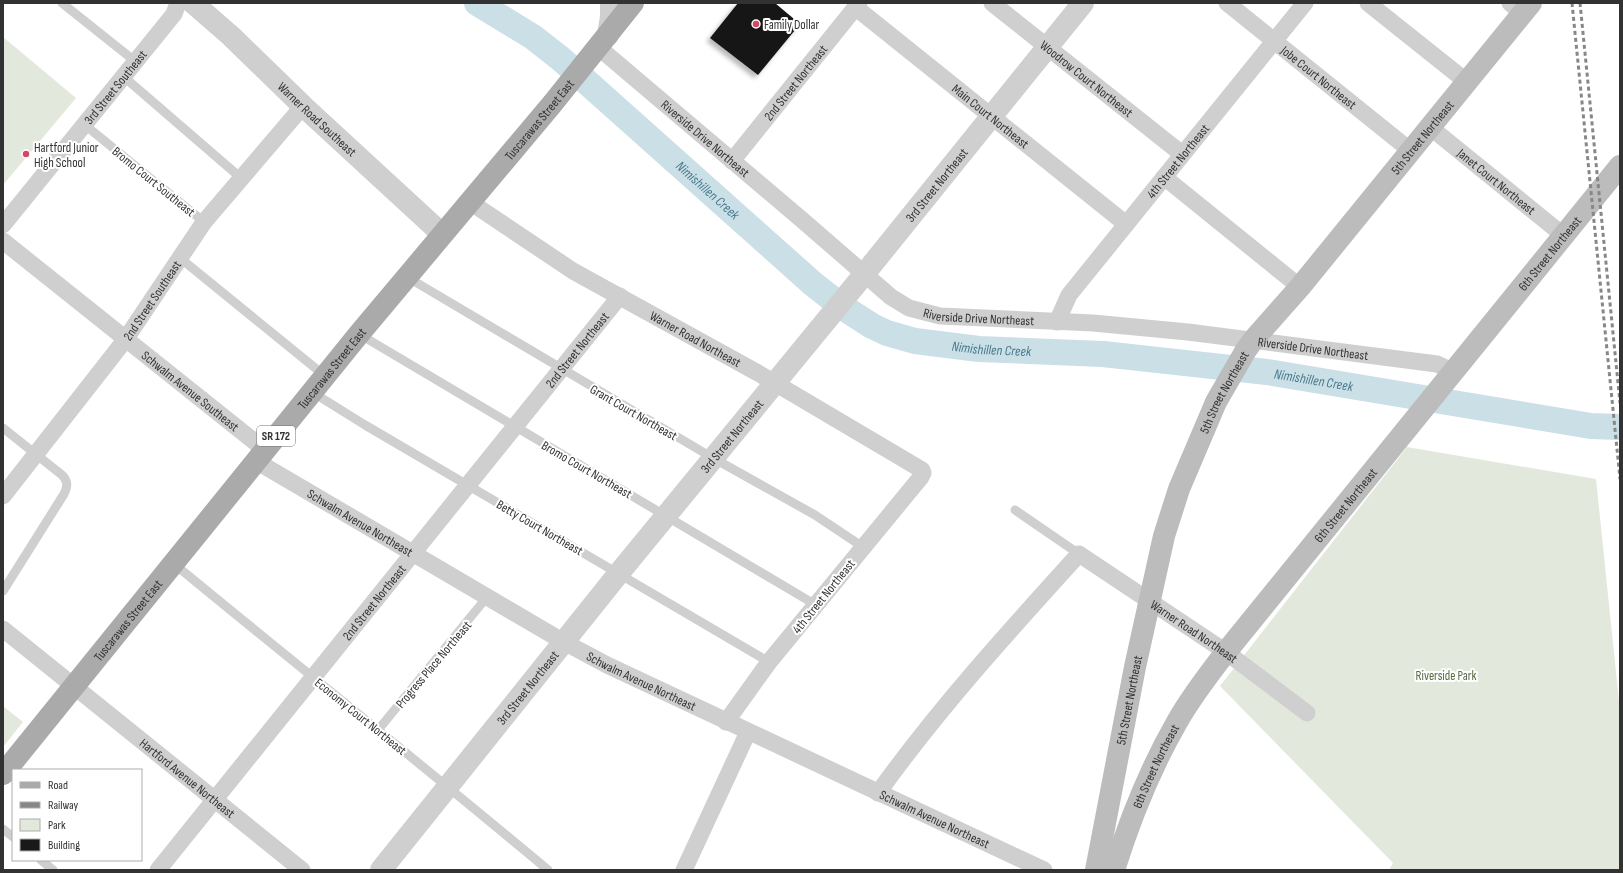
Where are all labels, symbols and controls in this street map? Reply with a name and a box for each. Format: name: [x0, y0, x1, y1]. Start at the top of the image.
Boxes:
place label: Family Dollar: [764, 17, 820, 33]
marker: Family Dollar: [751, 19, 761, 29]
street label: Woodrow Court Northeast: [1036, 37, 1136, 121]
street label: 2nd Street Northeast: [761, 42, 831, 124]
street label: Jobe Court Northeast: [1277, 42, 1359, 113]
street label: 3rd Street Southeast: [81, 47, 151, 128]
street label: Tuscarawas Street East: [501, 76, 578, 164]
street label: Warner Road Southeast: [274, 79, 359, 160]
street label: Main Court Northeast: [948, 81, 1032, 152]
street label: Riverside Drive Northeast: [657, 97, 753, 181]
street label: 5th Street Northeast: [1388, 97, 1458, 178]
street label: 4th Street Northeast: [1143, 121, 1213, 202]
place label: Hartford Junior High School: [34, 140, 99, 171]
street label: Bromo Court Southeast: [109, 143, 198, 220]
street label: 3rd Street Northeast: [902, 145, 972, 226]
street label: Janet Court Northeast: [1453, 145, 1538, 218]
marker: Hartford Junior High School: [21, 149, 31, 159]
water label: Nimishillen Creek: [672, 158, 743, 224]
street label: 6th Street Northeast: [1515, 213, 1585, 294]
street label: 2nd Street Southeast: [120, 258, 185, 344]
street label: Riverside Drive Northeast: [921, 305, 1035, 329]
street label: Warner Road Northeast: [647, 308, 744, 371]
street label: 2nd Street Northeast: [542, 309, 613, 391]
street label: Tuscarawas Street East: [294, 325, 370, 413]
street label: Riverside Drive Northeast: [1257, 334, 1369, 364]
water label: Nimishillen Creek: [951, 338, 1032, 360]
street label: Schwalm Avenue Southeast: [138, 348, 242, 435]
street label: 5th Street Northeast: [1197, 349, 1253, 436]
water label: Nimishillen Creek: [1273, 365, 1355, 395]
street label: Grant Court Northeast: [587, 381, 680, 444]
street label: 3rd Street Northeast: [697, 396, 767, 477]
road number: SR 172: [257, 426, 295, 446]
street label: Bromo Court Northeast: [538, 437, 635, 502]
street label: 6th Street Northeast: [1311, 465, 1381, 546]
street label: Schwalm Avenue Northeast: [304, 486, 415, 560]
street label: Betty Court Northeast: [493, 497, 586, 559]
street label: 4th Street Northeast: [789, 556, 859, 637]
street label: 2nd Street Northeast: [339, 562, 410, 644]
street label: Tuscarawas Street East: [91, 577, 166, 665]
street label: Warner Road Northeast: [1147, 597, 1240, 667]
street label: Progress Place Northeast: [393, 618, 475, 712]
street label: 3rd Street Northeast: [494, 648, 563, 728]
street label: Schwalm Avenue Northeast: [583, 649, 699, 715]
street label: 5th Street Northeast: [1113, 654, 1146, 746]
park label: Riverside Park: [1416, 668, 1476, 684]
street label: Economy Court Northeast: [311, 675, 409, 759]
street label: 6th Street Northeast: [1130, 722, 1183, 811]
street label: Hartford Avenue Northeast: [136, 735, 238, 822]
legend: [12, 769, 142, 861]
text: Road: [48, 778, 68, 793]
street label: Schwalm Avenue Northeast: [877, 787, 992, 852]
text: Railway: [48, 798, 79, 813]
text: Park: [48, 818, 66, 833]
text: Building: [48, 838, 80, 853]

